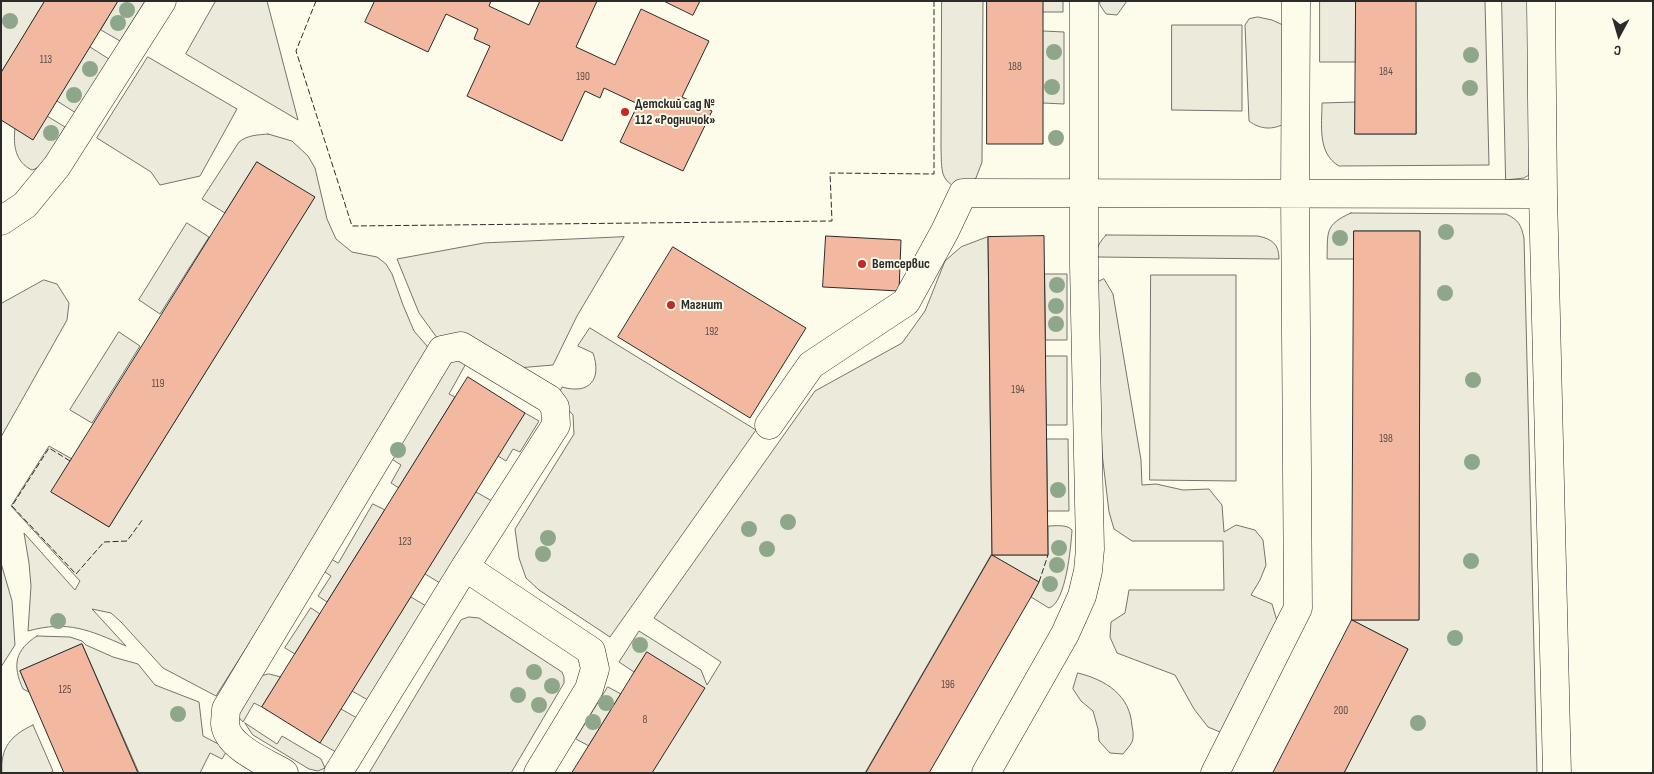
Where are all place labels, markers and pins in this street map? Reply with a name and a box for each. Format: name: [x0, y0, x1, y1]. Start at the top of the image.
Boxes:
place label: Детский сад № 112 «Родничок»: [635, 96, 715, 128]
marker: Детский сад № 112 «Родничок»: [619, 106, 631, 118]
place label: Ветсервис: [872, 256, 930, 272]
marker: Ветсервис: [856, 258, 868, 270]
place label: Магнит: [681, 297, 723, 313]
marker: Магнит: [665, 299, 677, 311]

